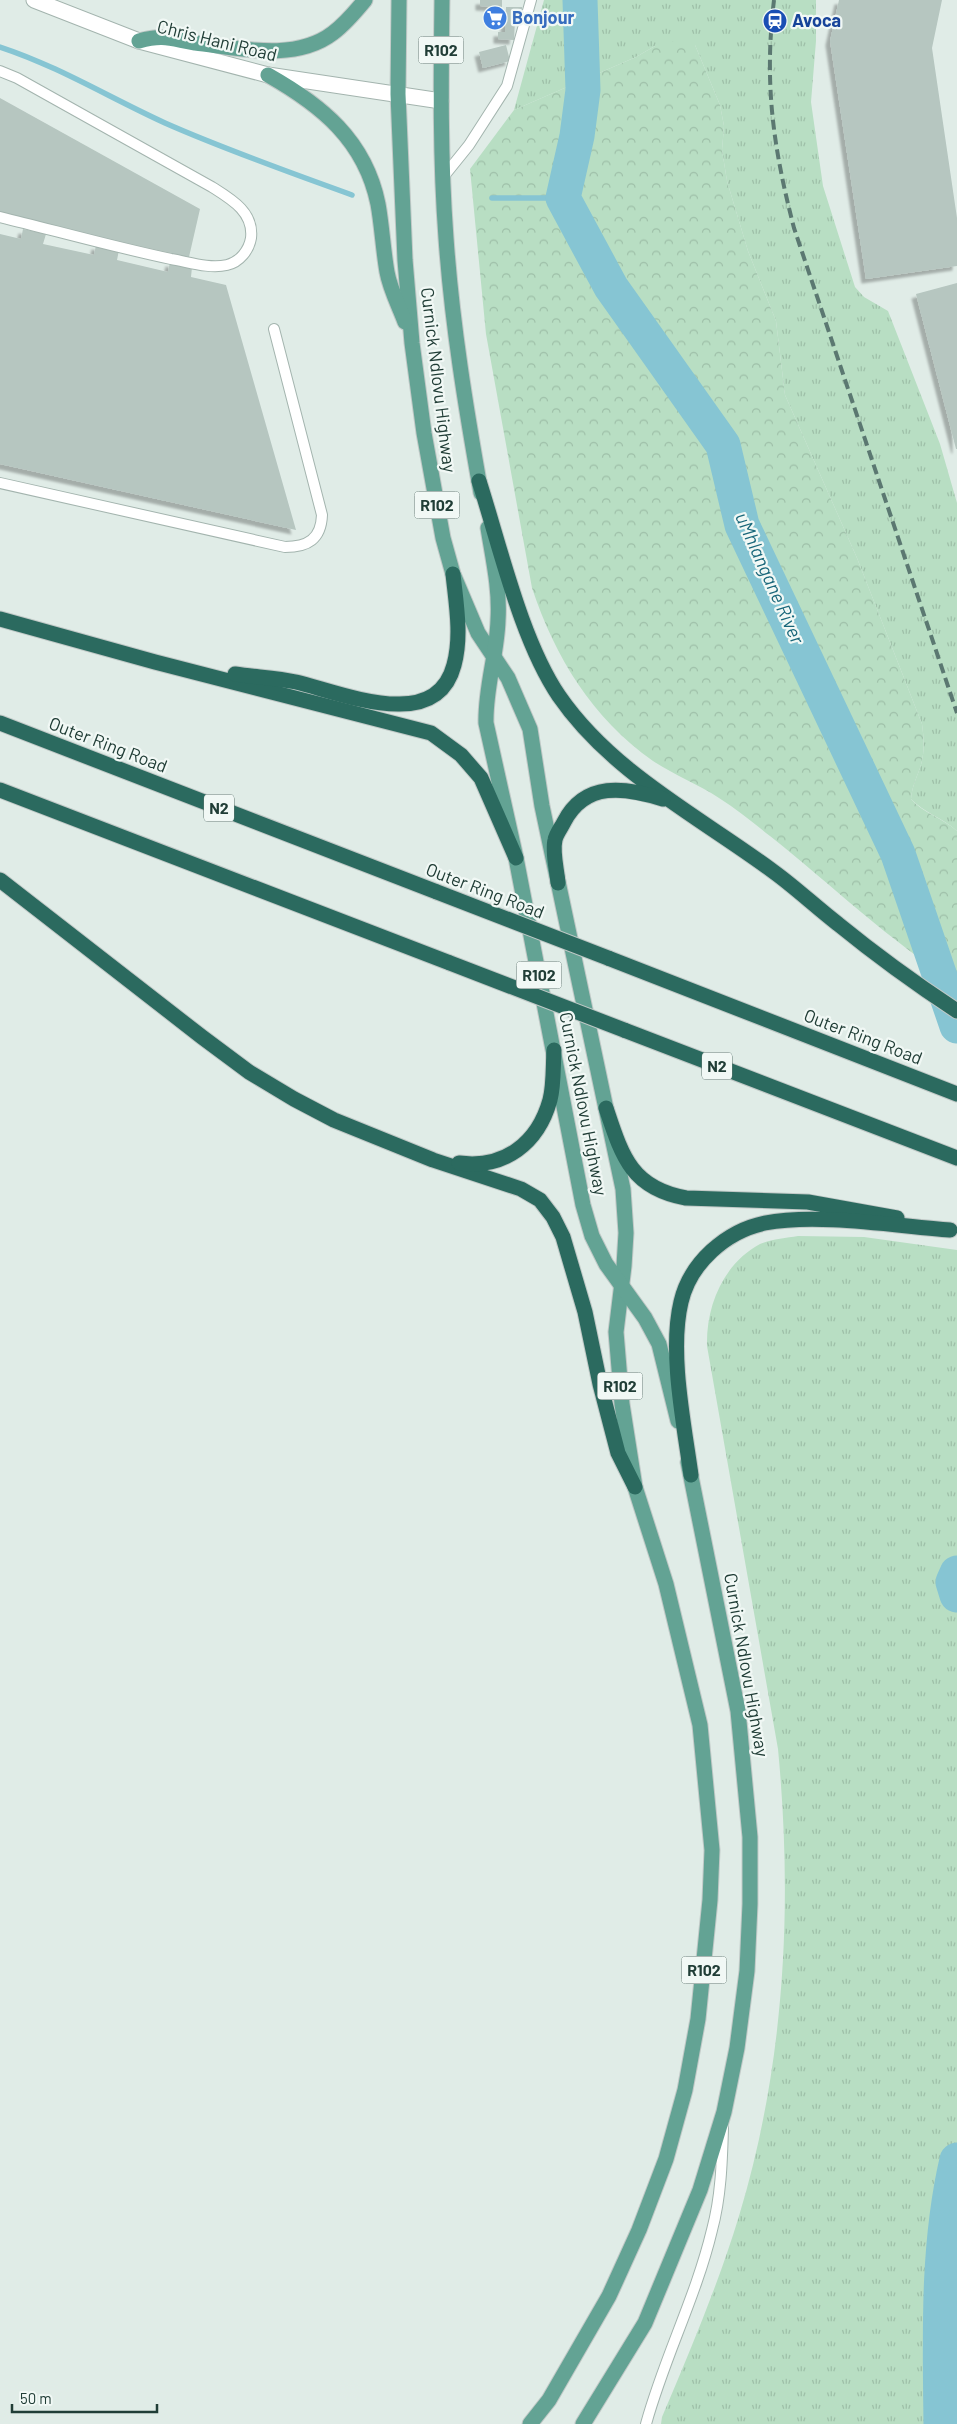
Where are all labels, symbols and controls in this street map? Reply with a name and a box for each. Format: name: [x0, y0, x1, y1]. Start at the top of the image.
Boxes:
supermarket icon: Bonjour: [482, 5, 508, 31]
place label: Bonjour: [512, 6, 574, 28]
station icon: Avoca: [762, 8, 788, 34]
place label: Avoca: [792, 9, 841, 31]
street label: Chris Hani Road: [155, 15, 279, 66]
road number: R102: [418, 36, 464, 64]
street label: Curnick Ndlovu Highway: [417, 286, 461, 474]
road number: R102: [414, 492, 460, 518]
water label: uMhlangane River: [731, 509, 810, 648]
street label: Outer Ring Road: [46, 711, 171, 777]
road number: N2: [204, 794, 234, 821]
street label: Outer Ring Road: [423, 857, 548, 923]
road number: R102: [516, 962, 562, 988]
street label: Outer Ring Road: [801, 1003, 926, 1069]
street label: Curnick Ndlovu Highway: [555, 1010, 613, 1197]
road number: N2: [702, 1052, 732, 1080]
road number: R102: [598, 1372, 642, 1400]
street label: Curnick Ndlovu Highway: [720, 1571, 774, 1759]
road number: R102: [682, 1956, 726, 1984]
scale bar: [12, 2382, 158, 2414]
text: 50 m: [20, 2389, 52, 2407]

